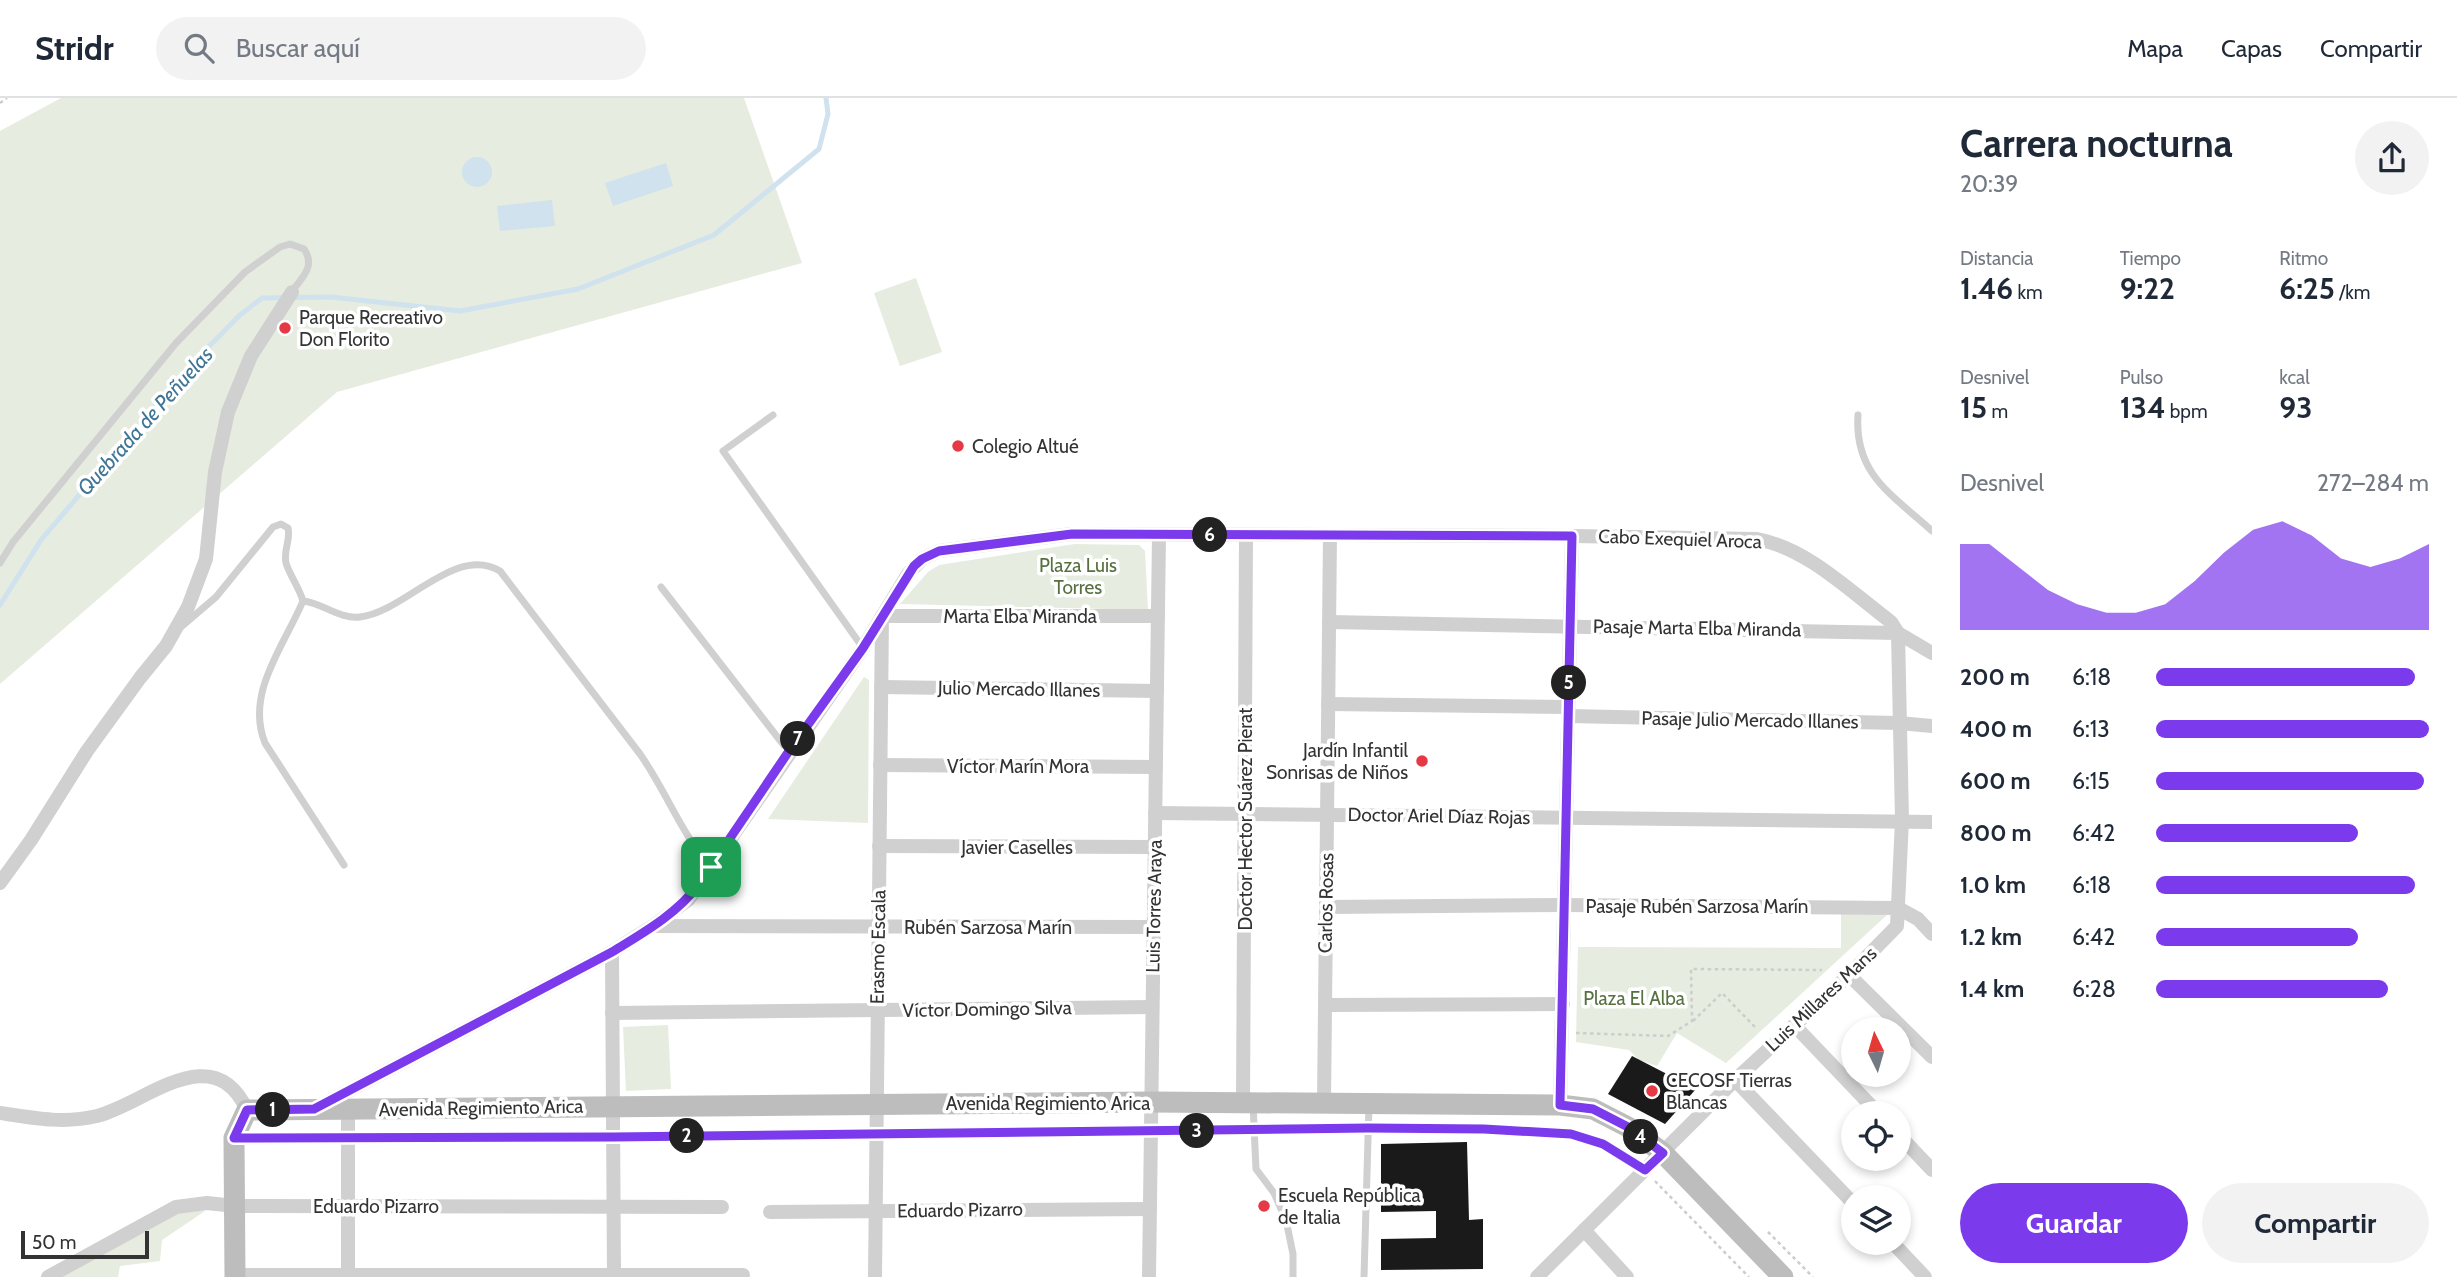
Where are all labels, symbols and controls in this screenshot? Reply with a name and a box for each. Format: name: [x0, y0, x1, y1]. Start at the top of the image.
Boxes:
search box: [156, 17, 646, 80]
text: Stridr: [35, 28, 114, 68]
icon: search: [180, 29, 218, 67]
text: Buscar aquí: [236, 32, 360, 64]
text: Mapa: [2127, 34, 2183, 63]
text: Capas: [2221, 34, 2282, 63]
text: Compartir: [2320, 34, 2422, 63]
text: Carrera nocturna: [1960, 120, 2233, 167]
button: share: [2355, 121, 2429, 195]
text: 20:39: [1960, 170, 2018, 198]
text: Distancia: [1960, 247, 2034, 270]
text: Tiempo: [2120, 247, 2181, 270]
text: Ritmo: [2279, 247, 2328, 270]
text: 1.46: [1960, 270, 2013, 307]
text: 9:22: [2120, 270, 2175, 307]
text: 6:25: [2279, 270, 2335, 307]
text: km: [2013, 281, 2043, 304]
text: /km: [2335, 281, 2370, 304]
place label: Parque Recreativo Don Florito: [299, 306, 443, 351]
marker: Parque Recreativo Don Florito: [277, 320, 293, 336]
water label: Quebrada de Peñuelas: [72, 342, 218, 500]
text: Desnivel: [1960, 366, 2029, 389]
text: Pulso: [2120, 366, 2163, 389]
text: kcal: [2279, 366, 2310, 389]
text: 15: [1960, 389, 1987, 426]
text: 134: [2120, 389, 2166, 426]
text: 93: [2279, 389, 2312, 426]
text: m: [1987, 400, 2008, 423]
text: bpm: [2166, 400, 2208, 423]
place label: Colegio Altué: [972, 435, 1079, 458]
marker: Colegio Altué: [950, 438, 966, 454]
text: Desnivel: [1960, 469, 2044, 497]
text: 272–284 m: [2317, 469, 2429, 497]
pin: 6: [1192, 518, 1228, 552]
text: 6: [1204, 523, 1215, 546]
street label: Cabo Exequiel Aroca: [1598, 525, 1762, 553]
park label: Plaza Luis Torres: [1039, 554, 1117, 599]
street label: Marta Elba Miranda: [943, 605, 1097, 628]
street label: Pasaje Marta Elba Miranda: [1593, 615, 1801, 641]
text: 200 m: [1960, 663, 2030, 691]
text: 6:18: [2072, 663, 2111, 691]
pin: 5: [1552, 666, 1586, 700]
text: 5: [1563, 671, 1574, 694]
street label: Julio Mercado Illanes: [937, 676, 1101, 702]
street label: Doctor Hector Suárez Pierat: [1234, 707, 1257, 930]
street label: Pasaje Julio Mercado Illanes: [1641, 707, 1859, 733]
text: 400 m: [1960, 715, 2032, 743]
text: 6:13: [2072, 715, 2110, 743]
pin: 7: [780, 722, 816, 756]
text: 7: [793, 727, 802, 750]
place label: Jardín Infantil Sonrisas de Niños: [1266, 739, 1409, 784]
marker: Jardín Infantil Sonrisas de Niños: [1414, 753, 1430, 769]
street label: Víctor Marín Mora: [947, 755, 1089, 778]
text: 600 m: [1960, 767, 2031, 795]
text: 6:15: [2072, 767, 2110, 795]
street label: Doctor Ariel Díaz Rojas: [1347, 803, 1531, 829]
text: 800 m: [1960, 819, 2032, 847]
text: 6:42: [2072, 819, 2115, 847]
street label: Javier Caselles: [960, 836, 1073, 859]
pin: [681, 837, 741, 897]
street label: Luis Torres Araya: [1141, 839, 1167, 973]
icon: arrive: [692, 848, 730, 886]
street label: Carlos Rosas: [1314, 853, 1338, 953]
text: 1.0 km: [1960, 871, 2026, 899]
text: 6:18: [2072, 871, 2111, 899]
street label: Erasmo Escala: [866, 890, 890, 1004]
street label: Pasaje Rubén Sarzosa Marín: [1586, 895, 1808, 918]
street label: Rubén Sarzosa Marín: [904, 916, 1072, 939]
text: 1.2 km: [1960, 923, 2022, 951]
text: 6:42: [2072, 923, 2115, 951]
street label: Luis Millares Mans: [1761, 942, 1881, 1056]
text: 1.4 km: [1960, 975, 2024, 1003]
text: 6:28: [2072, 975, 2116, 1003]
park label: Plaza El Alba: [1583, 987, 1685, 1010]
street label: Víctor Domingo Silva: [902, 996, 1072, 1022]
north arrow: [1841, 1017, 1911, 1087]
map controls: [1841, 1017, 1911, 1255]
place label: CECOSF Tierras Blancas: [1666, 1069, 1792, 1114]
marker: CECOSF Tierras Blancas: [1644, 1083, 1660, 1099]
street label: Avenida Regimiento Arica: [946, 1092, 1150, 1115]
pin: 1: [256, 1093, 290, 1128]
street label: Avenida Regimiento Arica: [378, 1095, 584, 1121]
text: 1: [269, 1098, 276, 1121]
button: locate: [1841, 1101, 1911, 1171]
pin: 3: [1180, 1114, 1214, 1148]
pin: 2: [670, 1118, 704, 1154]
text: 3: [1191, 1119, 1202, 1142]
pin: 4: [1624, 1119, 1658, 1154]
text: 2: [681, 1124, 692, 1147]
text: 4: [1635, 1125, 1646, 1148]
button: Guardar: [1960, 1183, 2188, 1263]
button: Compartir: [2202, 1183, 2429, 1263]
place label: Escuela República de Italia: [1278, 1184, 1421, 1229]
button: layers: [1841, 1185, 1911, 1255]
street label: Eduardo Pizarro: [313, 1195, 439, 1218]
street label: Eduardo Pizarro: [897, 1197, 1023, 1223]
marker: Escuela República de Italia: [1256, 1198, 1272, 1214]
scale bar: [21, 1228, 149, 1260]
text: 50 m: [32, 1231, 76, 1254]

